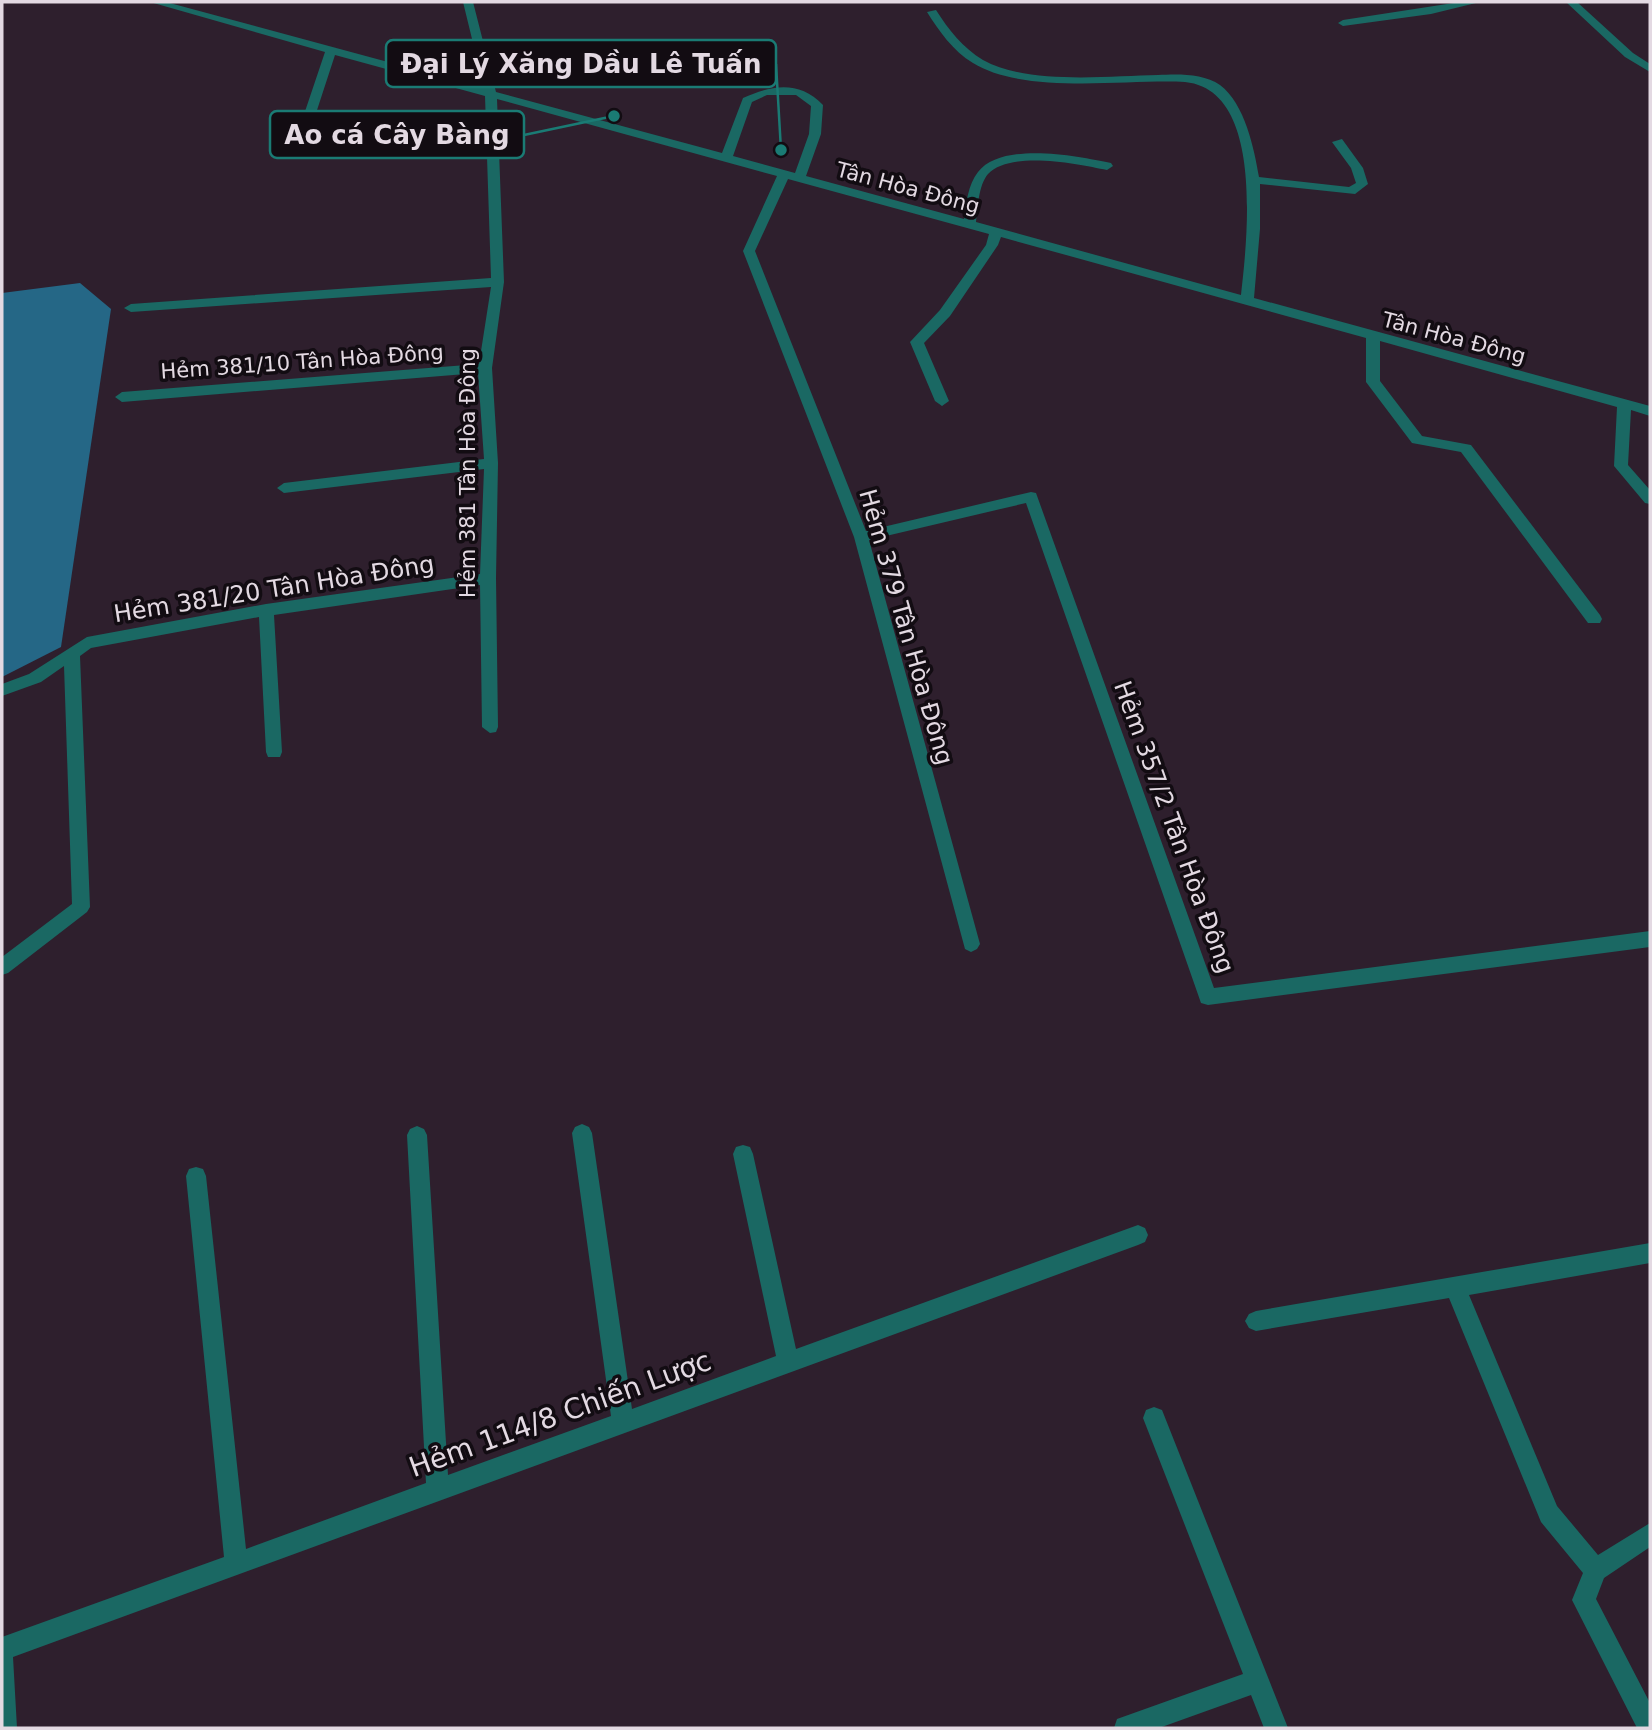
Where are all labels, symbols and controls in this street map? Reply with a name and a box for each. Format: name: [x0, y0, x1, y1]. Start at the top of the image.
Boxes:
callout: Đại Lý Xăng Dầu Lê Tuấn: [386, 40, 776, 87]
text: Đại Lý Xăng Dầu Lê Tuấn: [400, 49, 762, 79]
callout: Ao cá Cây Bàng: [270, 111, 524, 158]
text: Ao cá Cây Bàng: [284, 120, 510, 150]
street label: Tân Hòa Đông: [833, 157, 982, 219]
street label: Tân Hòa Đông: [1379, 307, 1528, 369]
street label: Hẻm 381/10 Tân Hòa Đông: [160, 340, 444, 384]
street label: Hẻm 381 Tân Hòa Đông: [456, 348, 480, 598]
street label: Hẻm 379 Tân Hòa Đông: [853, 486, 959, 768]
street label: Hẻm 381/20 Tân Hòa Đông: [112, 550, 436, 628]
street label: Hẻm 357/2 Tân Hòa Đông: [1108, 677, 1240, 977]
street label: Hẻm 114/8 Chiến Lược: [405, 1344, 715, 1484]

